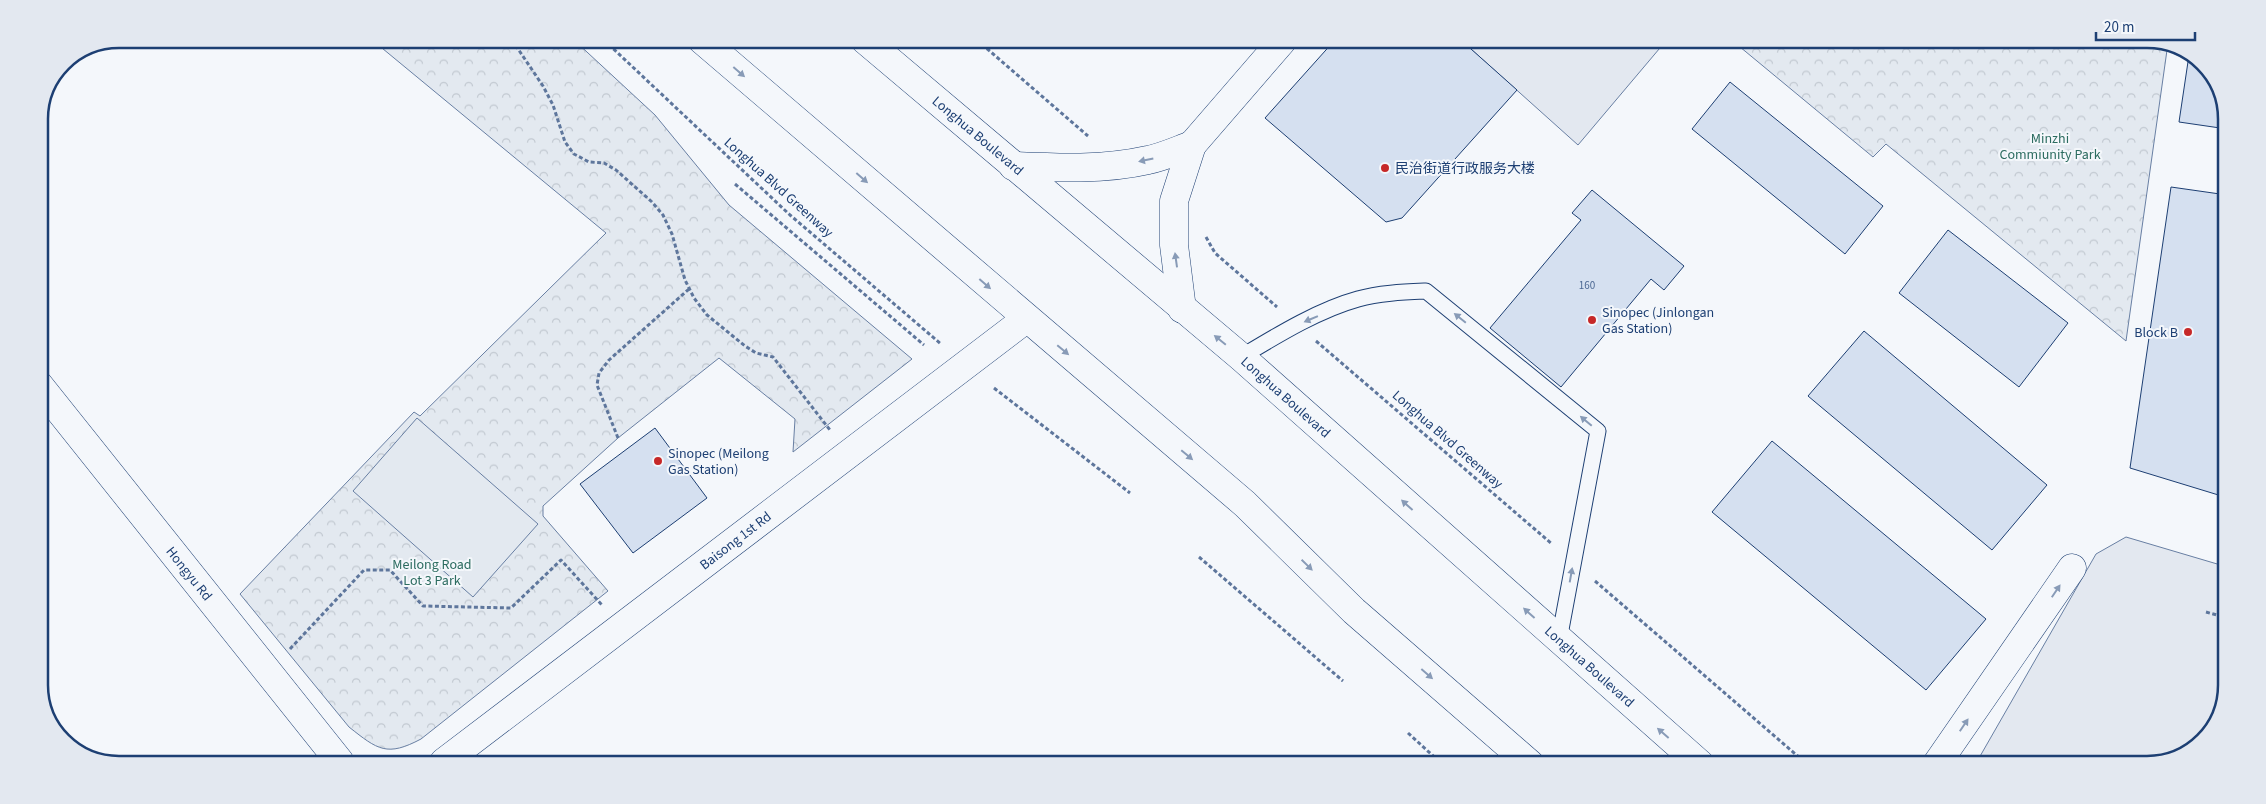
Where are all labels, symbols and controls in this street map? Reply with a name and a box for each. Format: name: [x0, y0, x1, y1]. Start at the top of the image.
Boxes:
scale bar: [2096, 10, 2195, 42]
text: 20 m: [2104, 17, 2134, 38]
one-way arrow: [733, 66, 746, 77]
street label: Longhua Boulevard: [927, 92, 1028, 181]
park label: Minzhi Commiunity Park: [1999, 129, 2101, 165]
street label: Longhua Blvd Greenway: [719, 133, 838, 243]
one-way arrow: [1138, 156, 1154, 164]
place label: 民治街道行政服务大楼: [1395, 159, 1535, 179]
marker: 民治街道行政服务大楼: [1379, 162, 1391, 174]
one-way arrow: [856, 172, 868, 184]
one-way arrow: [1171, 252, 1179, 268]
one-way arrow: [979, 278, 991, 290]
house number: 160: [1579, 278, 1595, 293]
place label: Sinopec (Jinlongan Gas Station): [1602, 303, 1714, 339]
one-way arrow: [1453, 313, 1466, 324]
marker: Sinopec (Jinlongan Gas Station): [1586, 314, 1598, 326]
one-way arrow: [1304, 315, 1318, 323]
place label: Block B: [2134, 323, 2178, 343]
marker: Block B: [2182, 326, 2194, 338]
one-way arrow: [1214, 334, 1227, 345]
one-way arrow: [1056, 345, 1069, 356]
street label: Longhua Boulevard: [1236, 352, 1335, 443]
street label: Longhua Blvd Greenway: [1387, 386, 1508, 494]
one-way arrow: [1579, 415, 1592, 426]
place label: Sinopec (Meilong Gas Station): [668, 444, 769, 480]
one-way arrow: [1180, 450, 1193, 461]
marker: Sinopec (Meilong Gas Station): [652, 455, 664, 467]
one-way arrow: [1402, 499, 1414, 511]
street label: Baisong 1st Rd: [696, 507, 776, 575]
street label: Hongyu Rd: [161, 543, 216, 605]
park label: Meilong Road Lot 3 Park: [392, 555, 472, 591]
one-way arrow: [1301, 559, 1313, 571]
one-way arrow: [1567, 567, 1575, 583]
one-way arrow: [2051, 584, 2061, 597]
one-way arrow: [1522, 608, 1535, 619]
street label: Longhua Boulevard: [1540, 622, 1638, 712]
one-way arrow: [1420, 669, 1433, 680]
one-way arrow: [1959, 718, 1969, 731]
one-way arrow: [1657, 727, 1670, 738]

